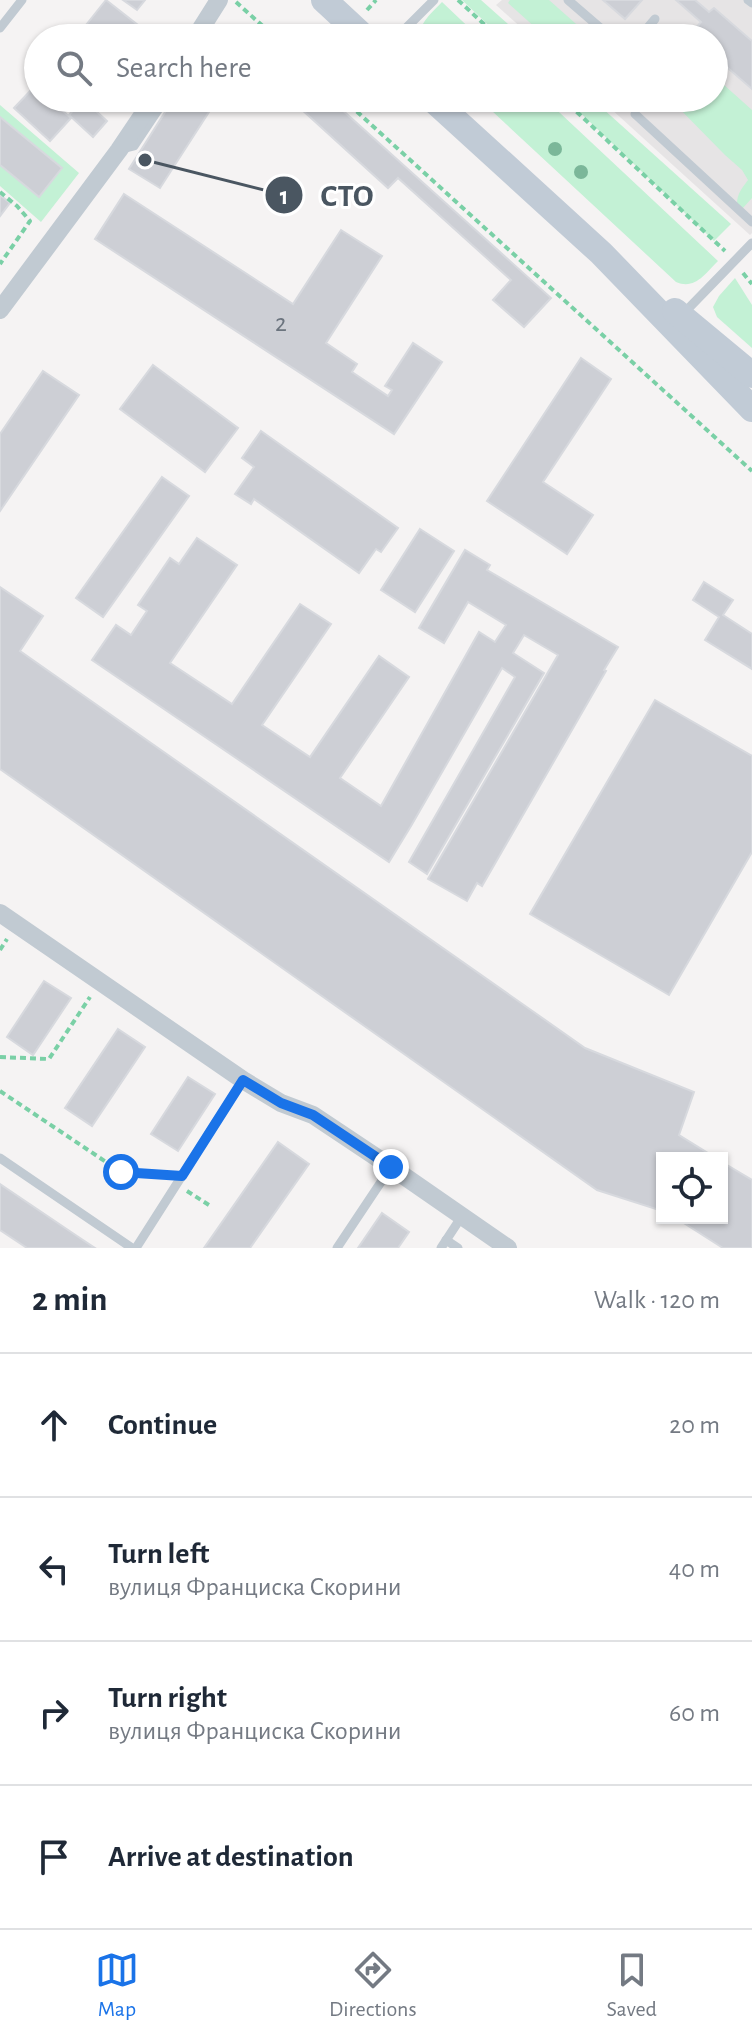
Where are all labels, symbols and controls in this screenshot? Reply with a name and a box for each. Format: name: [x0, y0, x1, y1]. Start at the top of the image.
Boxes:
search box: [24, 24, 728, 112]
icon: search: [52, 46, 96, 90]
text: Search here: [116, 53, 252, 83]
callout: СТО: [264, 167, 390, 223]
text: СТО: [320, 180, 374, 212]
text: 1: [280, 185, 288, 209]
house number: 2: [275, 310, 287, 336]
route end: [373, 1149, 409, 1185]
map controls: [656, 1152, 728, 1224]
button: locate: [656, 1152, 728, 1224]
route start: [103, 1154, 139, 1190]
text: 2 min: [32, 1283, 107, 1317]
text: Walk · 120 m: [594, 1287, 720, 1313]
icon: ahead: [32, 1403, 76, 1447]
text: Continue: [108, 1410, 217, 1440]
text: 20 m: [669, 1412, 720, 1438]
text: Turn left: [108, 1539, 209, 1569]
icon: left: [32, 1547, 76, 1591]
text: 40 m: [669, 1556, 720, 1582]
text: вулиця Франциска Скорини: [108, 1574, 402, 1600]
text: Turn right: [108, 1683, 227, 1713]
icon: right: [32, 1691, 76, 1735]
text: 60 m: [669, 1700, 720, 1726]
text: вулиця Франциска Скорини: [108, 1718, 402, 1744]
icon: arrive: [32, 1835, 76, 1879]
text: Arrive at destination: [108, 1842, 354, 1872]
tab: Map: [95, 1948, 139, 2022]
tab: Directions: [329, 1948, 417, 2022]
tab: Saved: [607, 1948, 657, 2022]

